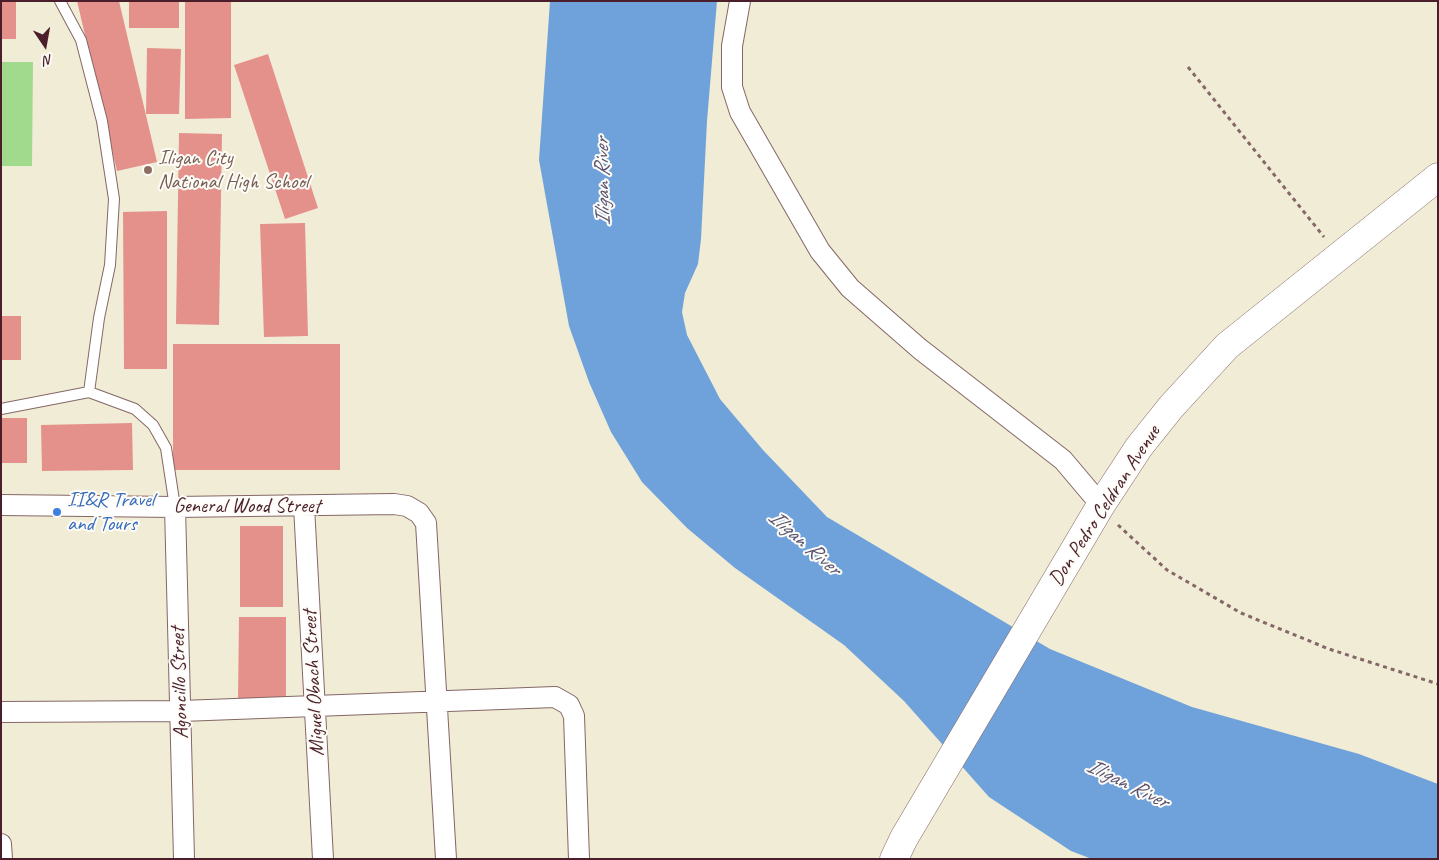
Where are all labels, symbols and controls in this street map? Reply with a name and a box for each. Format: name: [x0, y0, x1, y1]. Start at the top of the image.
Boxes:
north arrow: [20, 20, 70, 70]
text: N: [42, 51, 54, 69]
water label: Iligan River: [589, 138, 617, 226]
place label: Iligan City National High School: [158, 145, 308, 195]
marker: Iligan City National High School: [142, 164, 154, 176]
street label: Don Pedro Celdran Avenue: [1044, 421, 1166, 591]
place label: II&R Travel and Tours: [67, 487, 154, 537]
street label: General Wood Street: [173, 493, 321, 519]
water label: Iligan River: [762, 504, 846, 582]
marker: II&R Travel and Tours: [51, 506, 63, 518]
street label: Miguel Obach Street: [298, 609, 330, 757]
street label: Agoncillo Street: [165, 627, 195, 739]
water label: Iligan River: [1082, 753, 1172, 815]

